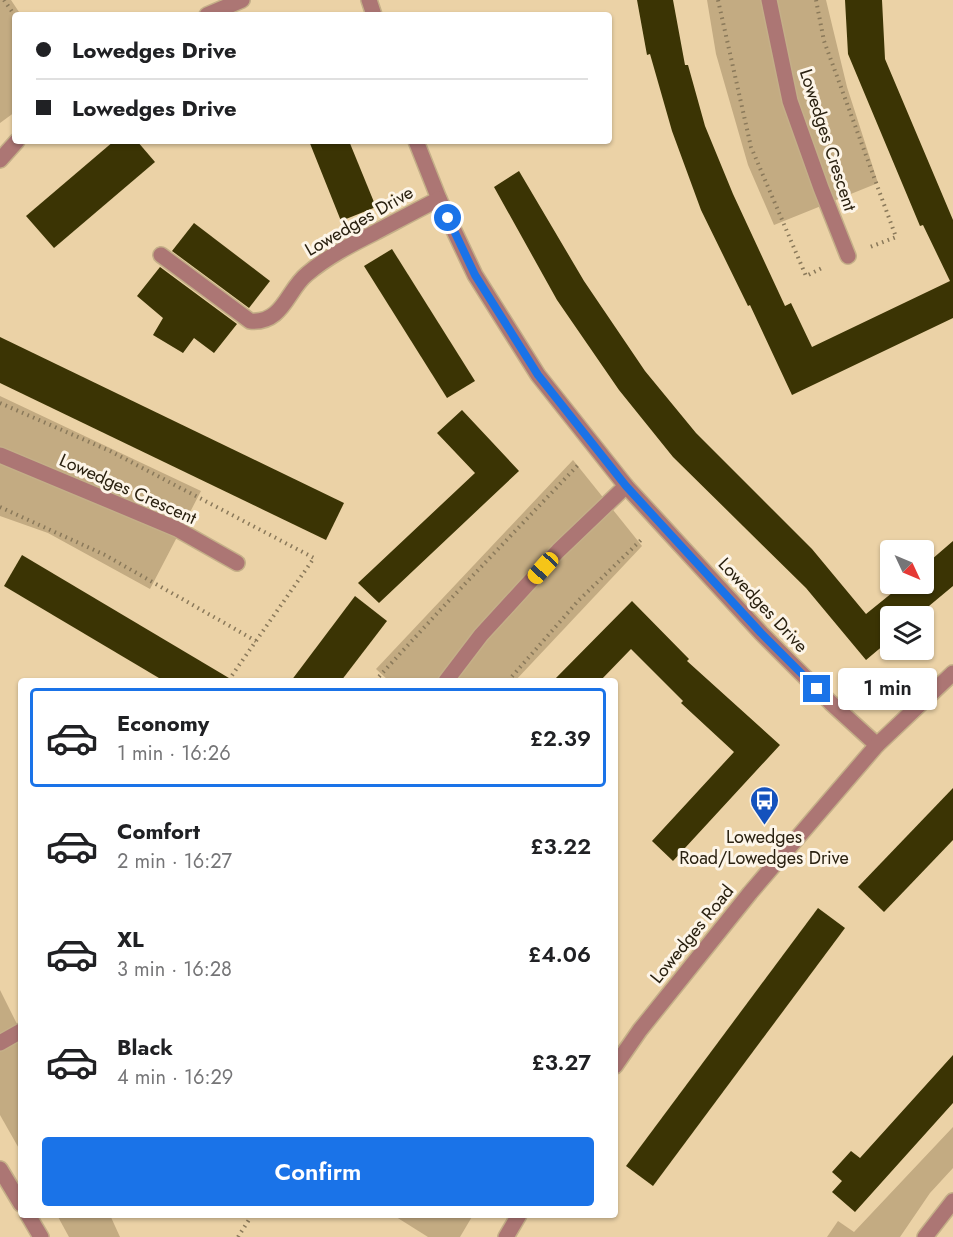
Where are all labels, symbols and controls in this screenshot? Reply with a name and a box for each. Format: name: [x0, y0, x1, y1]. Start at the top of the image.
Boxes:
text: Lowedges Drive: [72, 34, 237, 66]
street label: Lowedges Crescent: [793, 66, 863, 215]
text: Lowedges Drive: [72, 92, 237, 124]
street label: Lowedges Drive: [300, 179, 418, 263]
route start: [434, 204, 461, 231]
street label: Lowedges Crescent: [55, 447, 201, 531]
north arrow: [880, 540, 934, 594]
map controls: [880, 540, 934, 660]
car: [524, 549, 562, 587]
street label: Lowedges Drive: [712, 552, 814, 658]
button: layers: [880, 606, 934, 660]
callout: 1 min: [838, 668, 937, 710]
text: 1 min: [863, 674, 912, 703]
route end: [803, 675, 830, 702]
text: Economy: [117, 707, 209, 739]
icon: car: [45, 711, 99, 765]
text: £2.39: [530, 722, 591, 754]
text: 1 min · 16:26: [117, 739, 231, 768]
bus stop icon: Lowedges Road/Lowedges Drive: [748, 784, 780, 826]
text: Comfort: [117, 815, 200, 847]
icon: car: [45, 819, 99, 873]
place label: Lowedges Road/Lowedges Drive: [679, 824, 849, 871]
text: £3.22: [530, 830, 591, 862]
text: 2 min · 16:27: [117, 847, 232, 876]
street label: Lowedges Road: [644, 879, 740, 989]
text: XL: [117, 923, 144, 955]
icon: car: [45, 927, 99, 981]
text: £4.06: [528, 938, 591, 970]
text: 3 min · 16:28: [117, 955, 232, 984]
text: Black: [117, 1031, 173, 1063]
icon: car: [45, 1035, 99, 1089]
text: £3.27: [531, 1046, 591, 1078]
text: 4 min · 16:29: [117, 1063, 233, 1092]
button: Confirm: [42, 1137, 594, 1206]

